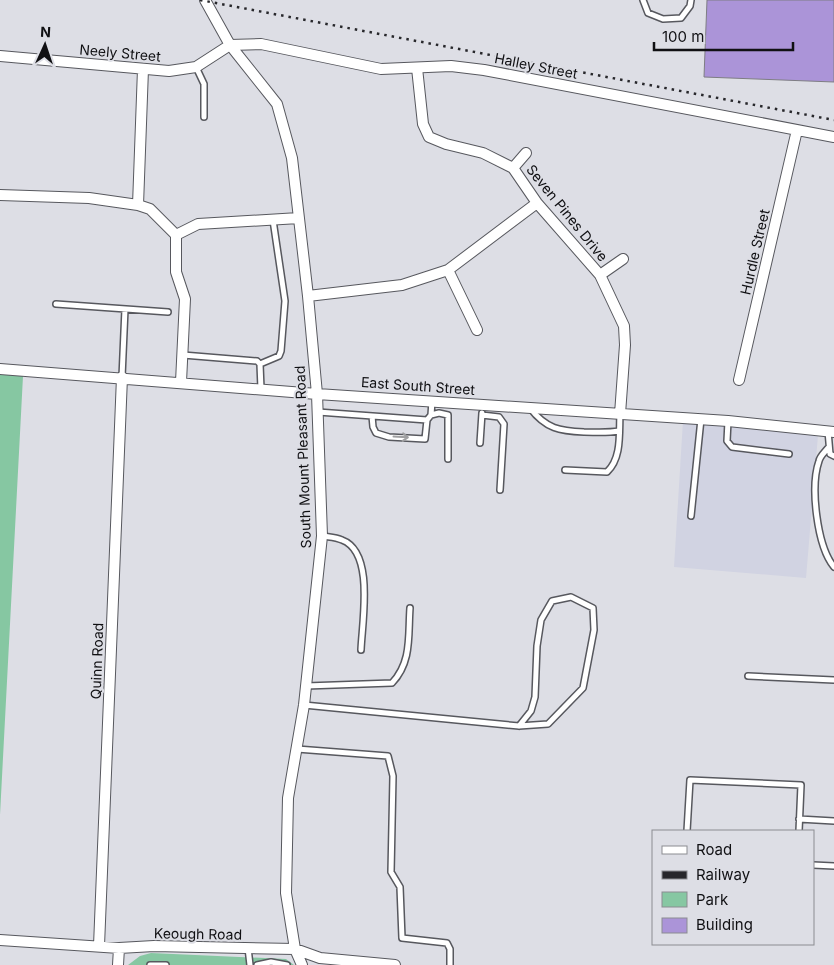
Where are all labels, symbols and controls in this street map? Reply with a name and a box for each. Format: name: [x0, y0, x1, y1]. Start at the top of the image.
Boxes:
north arrow: [20, 20, 70, 70]
scale bar: [654, 20, 793, 52]
text: N: [40, 23, 51, 40]
text: 100 m: [662, 27, 704, 46]
street label: Neely Street: [79, 40, 162, 65]
street label: Halley Street: [493, 49, 579, 82]
street label: Seven Pines Drive: [523, 161, 612, 265]
street label: Hurdle Street: [736, 207, 773, 296]
street label: South Mount Pleasant Road: [291, 365, 314, 549]
street label: East South Street: [361, 373, 476, 398]
one-way arrow: [392, 433, 408, 442]
street label: Quinn Road: [87, 622, 106, 700]
legend: [652, 830, 814, 945]
text: Road: [696, 840, 732, 859]
text: Railway: [696, 865, 751, 884]
text: Park: [696, 890, 729, 909]
text: Building: [696, 915, 753, 934]
street label: Keough Road: [154, 924, 242, 943]

